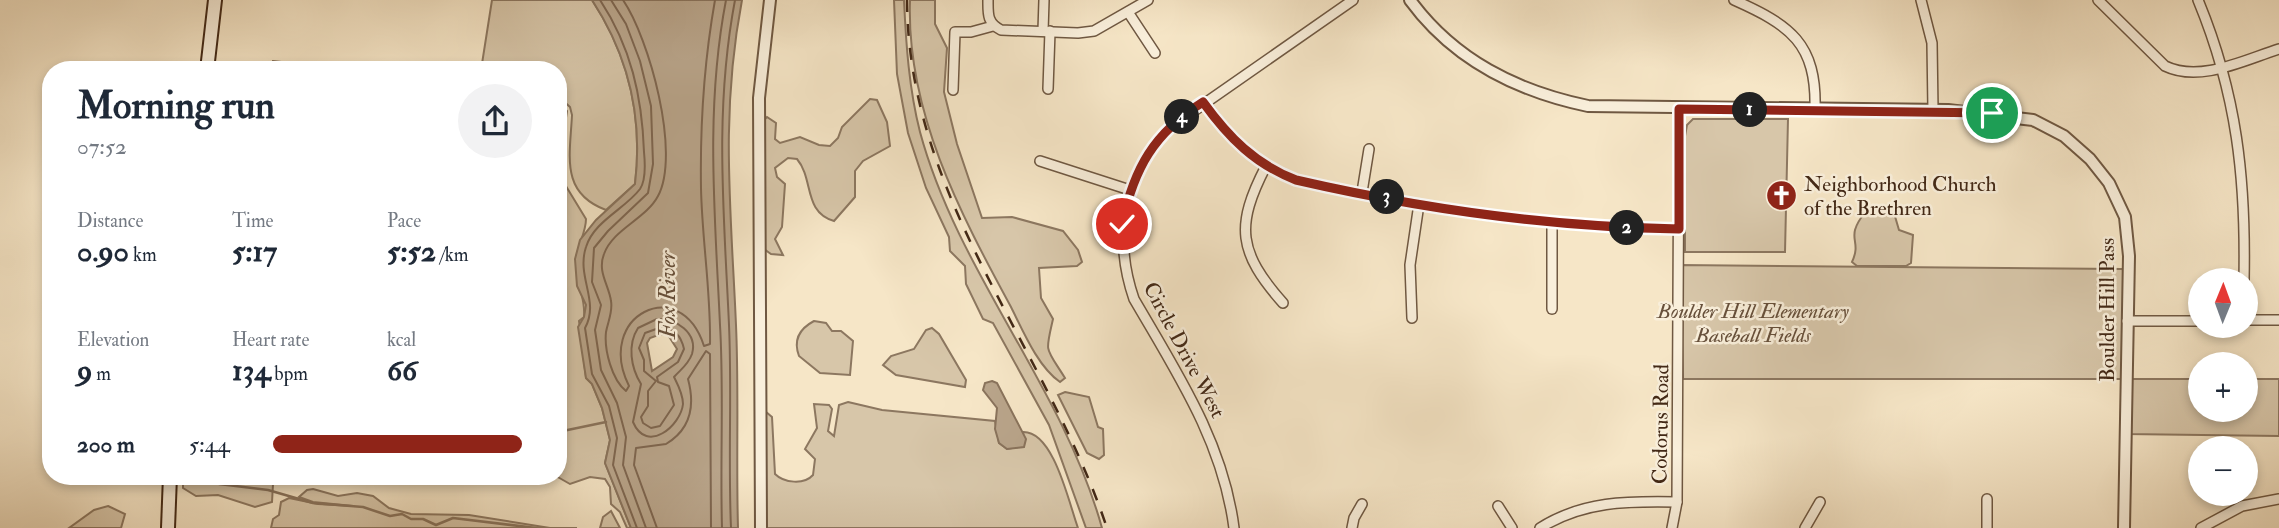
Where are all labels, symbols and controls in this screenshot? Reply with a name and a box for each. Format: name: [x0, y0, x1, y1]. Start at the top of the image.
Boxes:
text: Morning run: [77, 82, 275, 130]
pin: [1962, 83, 2022, 143]
button: share: [458, 84, 532, 158]
pin: 1: [1732, 92, 1768, 128]
icon: arrive: [1973, 94, 2011, 132]
text: 1: [1746, 97, 1753, 121]
pin: 4: [1164, 100, 1200, 134]
text: 4: [1176, 104, 1187, 128]
text: 07:52: [77, 132, 127, 161]
place label: Neighborhood Church of the Brethren: [1804, 171, 1996, 222]
church icon: Neighborhood Church of the Brethren: [1764, 179, 1798, 213]
pin: 3: [1370, 180, 1404, 214]
text: 3: [1383, 184, 1390, 208]
pin: [1092, 194, 1152, 254]
icon: check: [1103, 205, 1141, 243]
text: Distance: [77, 209, 143, 233]
text: Time: [232, 209, 274, 233]
text: Pace: [387, 209, 421, 233]
pin: 2: [1610, 210, 1644, 246]
text: 2: [1622, 215, 1631, 239]
text: 0.90: [77, 233, 129, 270]
text: 5:17: [232, 233, 277, 270]
text: 5:52: [387, 233, 436, 270]
street label: Boulder Hill Pass: [2094, 238, 2121, 382]
text: km: [129, 243, 157, 267]
text: /km: [436, 243, 469, 267]
water label: Fox River: [653, 250, 682, 340]
north arrow: [2188, 268, 2258, 338]
map controls: [2188, 268, 2258, 506]
street label: Circle Drive West: [1137, 277, 1231, 423]
park label: Boulder Hill Elementary Baseball Fields: [1656, 298, 1850, 349]
text: Elevation: [77, 328, 149, 352]
text: Heart rate: [232, 328, 309, 352]
text: kcal: [387, 328, 416, 352]
text: 9: [77, 352, 92, 389]
text: 134: [232, 352, 270, 389]
text: 66: [387, 352, 417, 389]
button: +: [2188, 352, 2258, 422]
text: m: [92, 362, 111, 386]
text: bpm: [270, 362, 308, 386]
street label: Codorus Road: [1646, 363, 1676, 484]
text: 200 m: [77, 430, 135, 459]
text: 5:44: [189, 430, 230, 459]
button: −: [2188, 436, 2258, 506]

